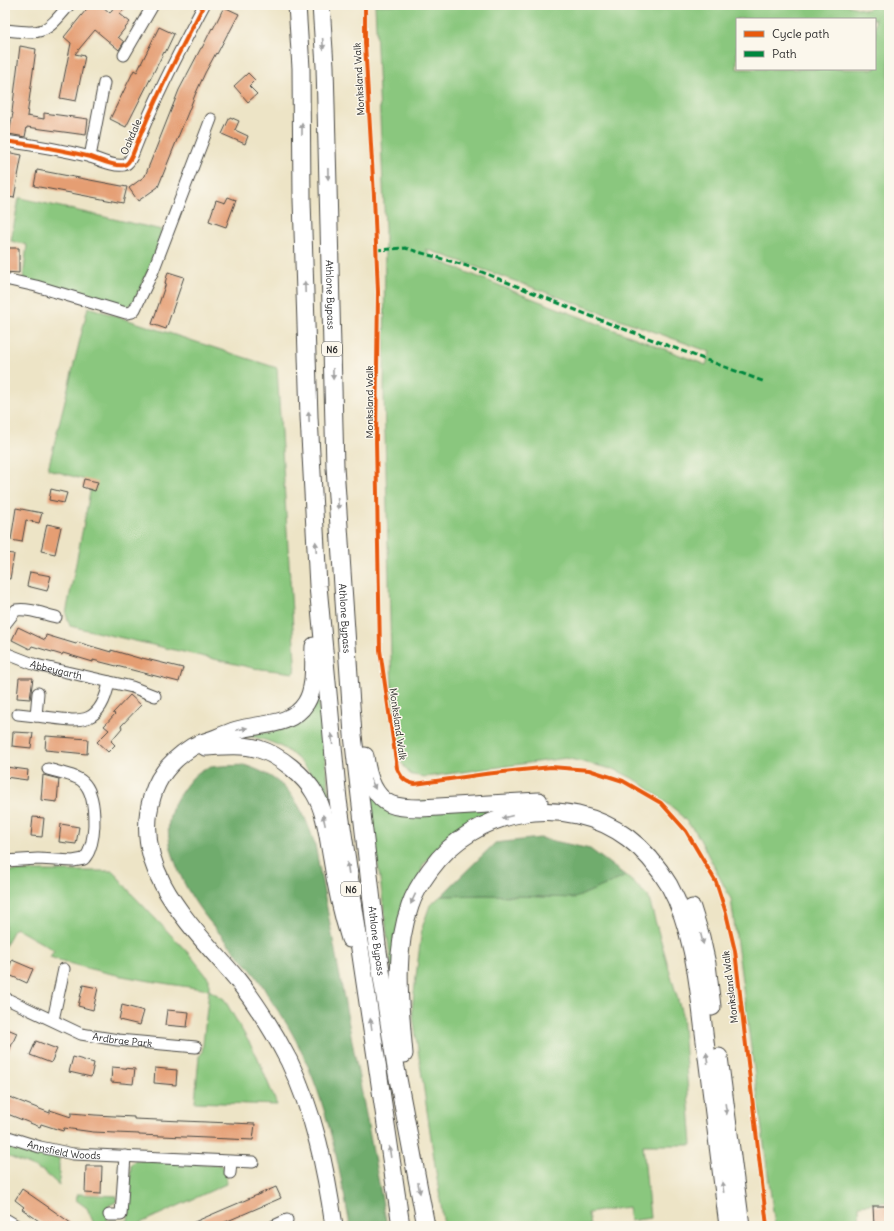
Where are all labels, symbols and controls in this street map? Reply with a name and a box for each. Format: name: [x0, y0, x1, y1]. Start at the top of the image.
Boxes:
legend: [736, 18, 876, 70]
text: Cycle path: [772, 26, 829, 41]
one-way arrow: [320, 38, 327, 50]
street label: Monksland Walk: [351, 42, 367, 116]
text: Path: [772, 46, 797, 61]
street label: Oakdale: [118, 117, 144, 157]
one-way arrow: [299, 122, 305, 135]
one-way arrow: [324, 168, 331, 180]
street label: Athlone Bypass: [323, 260, 338, 330]
one-way arrow: [302, 280, 308, 293]
road number: N6: [322, 342, 342, 356]
street label: Monksland Walk: [363, 366, 376, 438]
one-way arrow: [329, 368, 336, 380]
one-way arrow: [305, 411, 312, 423]
one-way arrow: [334, 498, 341, 510]
one-way arrow: [312, 541, 319, 553]
street label: Athlone Bypass: [336, 583, 354, 654]
street label: Abbeygarth: [28, 657, 84, 682]
street label: Monksland Walk: [386, 687, 410, 761]
one-way arrow: [236, 726, 248, 732]
one-way arrow: [329, 733, 335, 745]
one-way arrow: [370, 778, 376, 790]
one-way arrow: [321, 814, 327, 826]
one-way arrow: [501, 814, 513, 820]
one-way arrow: [345, 862, 351, 874]
road number: N6: [341, 882, 361, 896]
one-way arrow: [410, 894, 416, 905]
street label: Athlone Bypass: [366, 905, 388, 977]
one-way arrow: [699, 933, 705, 945]
street label: Monksland Walk: [719, 950, 741, 1024]
one-way arrow: [368, 1018, 374, 1030]
street label: Ardbrae Park: [92, 1029, 153, 1050]
one-way arrow: [704, 1052, 710, 1064]
one-way arrow: [723, 1103, 729, 1115]
street label: Annsfield Woods: [26, 1137, 102, 1162]
one-way arrow: [387, 1146, 393, 1159]
one-way arrow: [720, 1181, 726, 1193]
one-way arrow: [416, 1182, 422, 1194]

